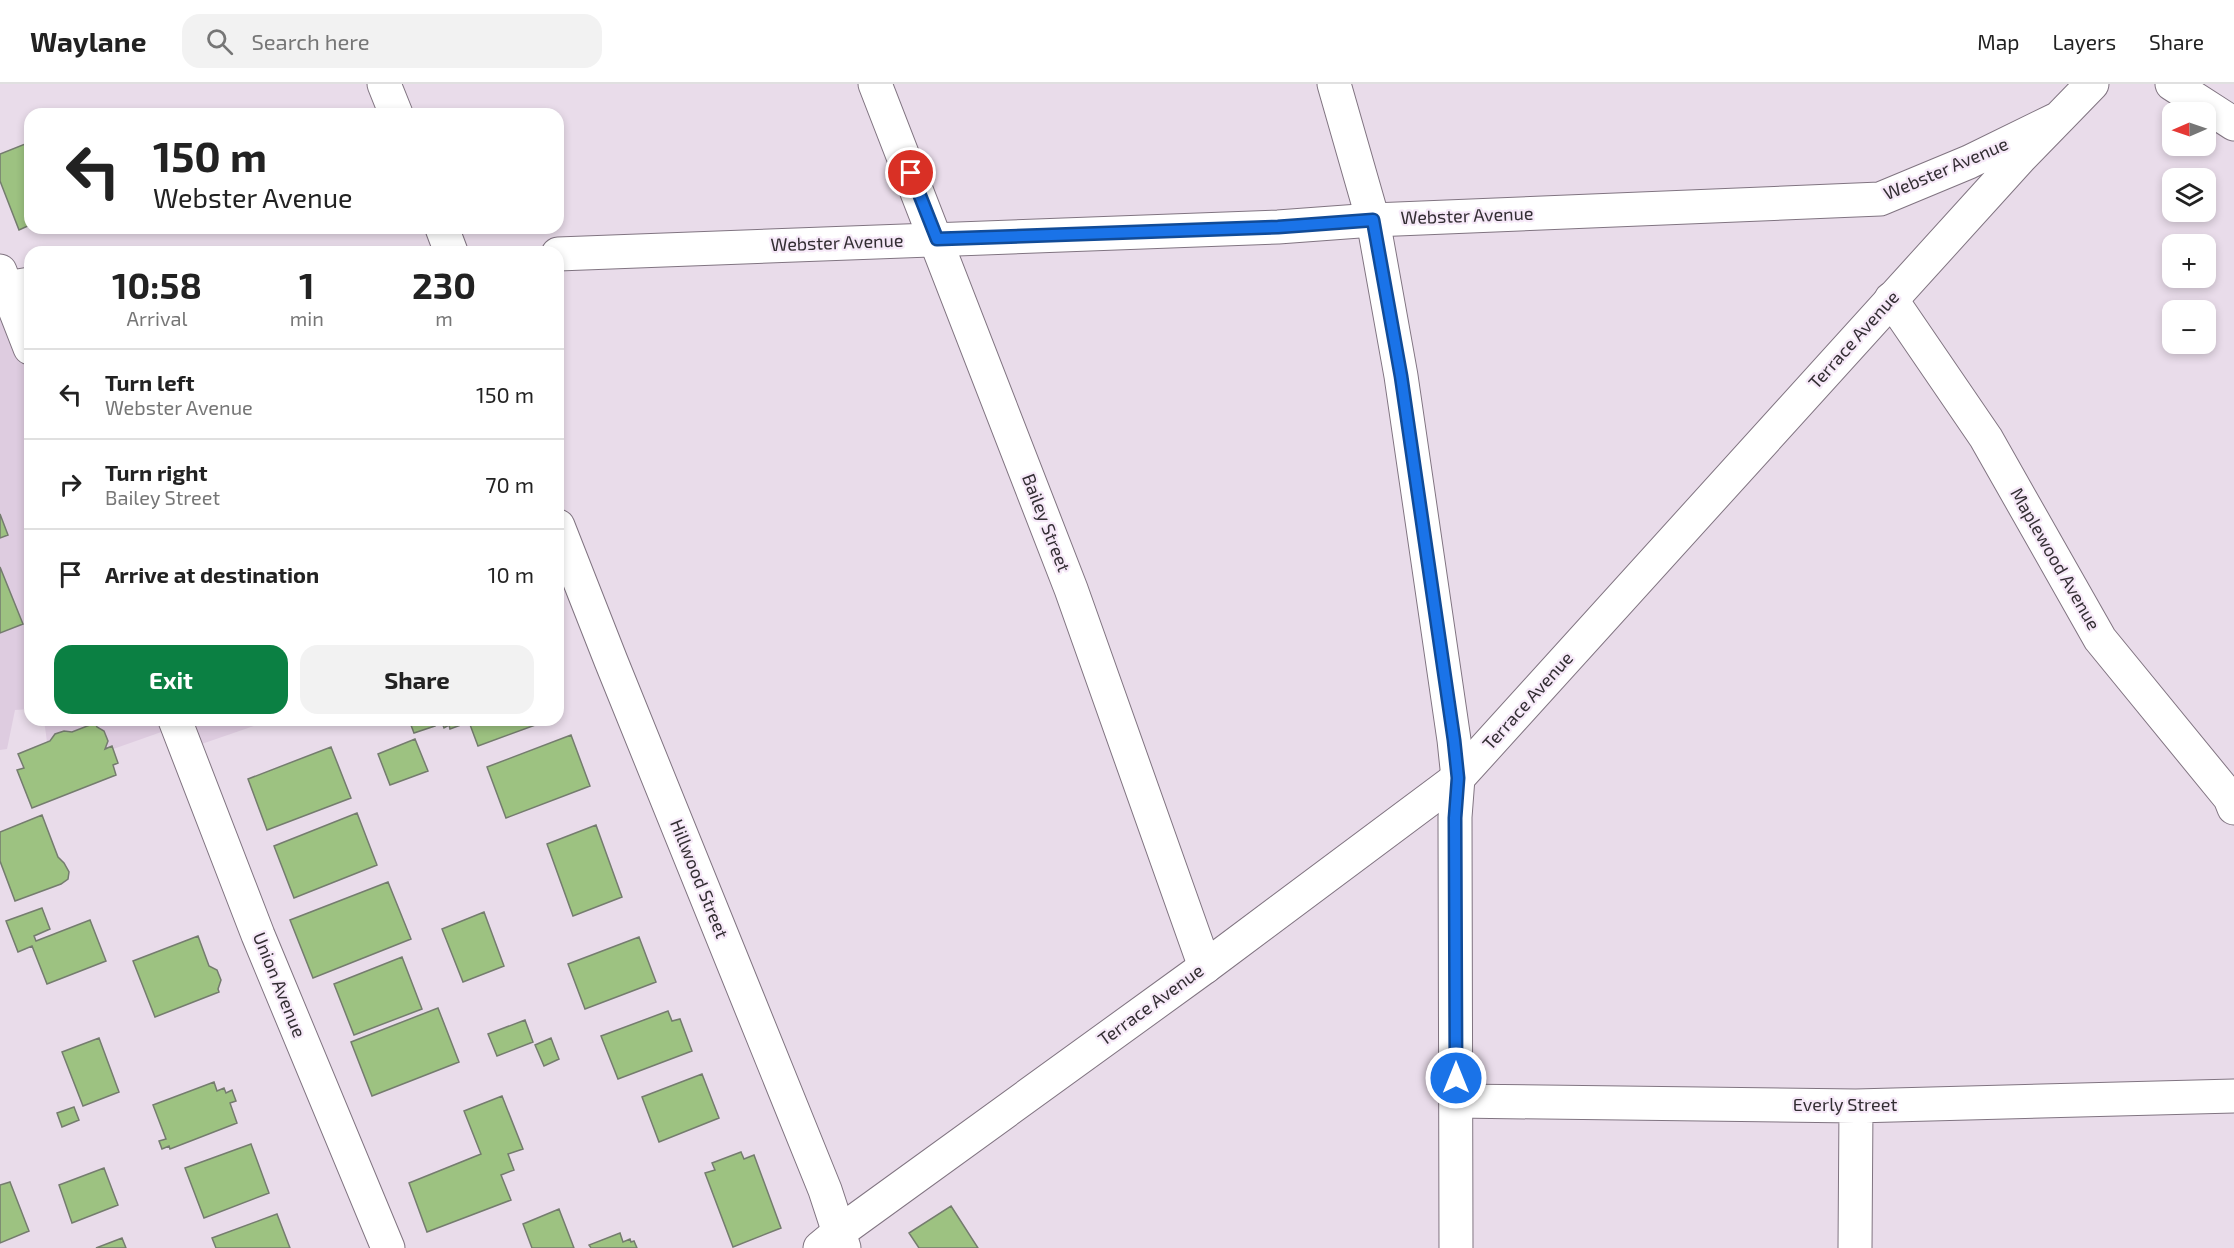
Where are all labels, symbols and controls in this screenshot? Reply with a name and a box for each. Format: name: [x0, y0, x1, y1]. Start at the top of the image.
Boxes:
search box: [182, 14, 602, 68]
text: Waylane: [30, 24, 146, 58]
icon: search: [203, 25, 236, 58]
text: Search here: [251, 28, 370, 54]
text: Map: [1977, 29, 2019, 54]
text: Layers: [2052, 29, 2116, 54]
text: Share: [2149, 29, 2204, 54]
north arrow: [2162, 102, 2216, 156]
map controls: [2162, 102, 2216, 354]
text: 150 m: [153, 130, 267, 180]
icon: left: [54, 132, 132, 210]
street label: Webster Avenue: [1880, 132, 2011, 204]
pin: [885, 147, 936, 198]
icon: arrive: [894, 156, 927, 189]
button: layers: [2162, 168, 2216, 222]
text: Webster Avenue: [153, 181, 353, 213]
street label: Webster Avenue: [1400, 202, 1534, 228]
street label: Webster Avenue: [770, 229, 904, 255]
button: +: [2162, 234, 2216, 288]
text: 10:58: [112, 263, 202, 306]
text: 1: [299, 263, 315, 306]
text: 230: [412, 263, 476, 306]
street label: Terrace Avenue: [1803, 286, 1903, 393]
button: −: [2162, 300, 2216, 354]
text: Arrival: [126, 306, 187, 330]
text: min: [290, 306, 324, 330]
text: m: [435, 306, 453, 330]
text: Turn left: [105, 369, 194, 395]
icon: left: [54, 378, 87, 411]
text: 150 m: [476, 381, 534, 407]
text: Webster Avenue: [105, 395, 253, 419]
text: Turn right: [105, 459, 207, 485]
icon: right: [54, 468, 87, 501]
street label: Bailey Street: [1018, 470, 1076, 575]
text: 70 m: [485, 471, 534, 497]
street label: Maplewood Avenue: [2006, 483, 2106, 634]
text: Bailey Street: [105, 485, 220, 509]
icon: arrive: [54, 558, 87, 591]
text: Arrive at destination: [105, 561, 319, 587]
text: 10 m: [488, 561, 534, 587]
button: Exit: [54, 645, 288, 714]
button: Share: [300, 645, 534, 714]
street label: Terrace Avenue: [1477, 647, 1577, 754]
street label: Hillwood Street: [666, 816, 734, 942]
street label: Union Avenue: [249, 929, 311, 1040]
street label: Terrace Avenue: [1094, 959, 1207, 1050]
position arrow: [1424, 1046, 1488, 1110]
street label: Everly Street: [1793, 1093, 1897, 1115]

